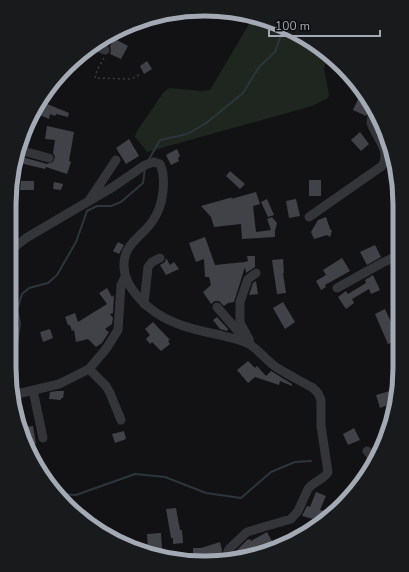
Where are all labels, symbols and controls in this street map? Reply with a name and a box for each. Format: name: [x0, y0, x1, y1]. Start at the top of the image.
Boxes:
scale bar: [269, 12, 380, 38]
text: 100 m: [275, 18, 310, 34]

